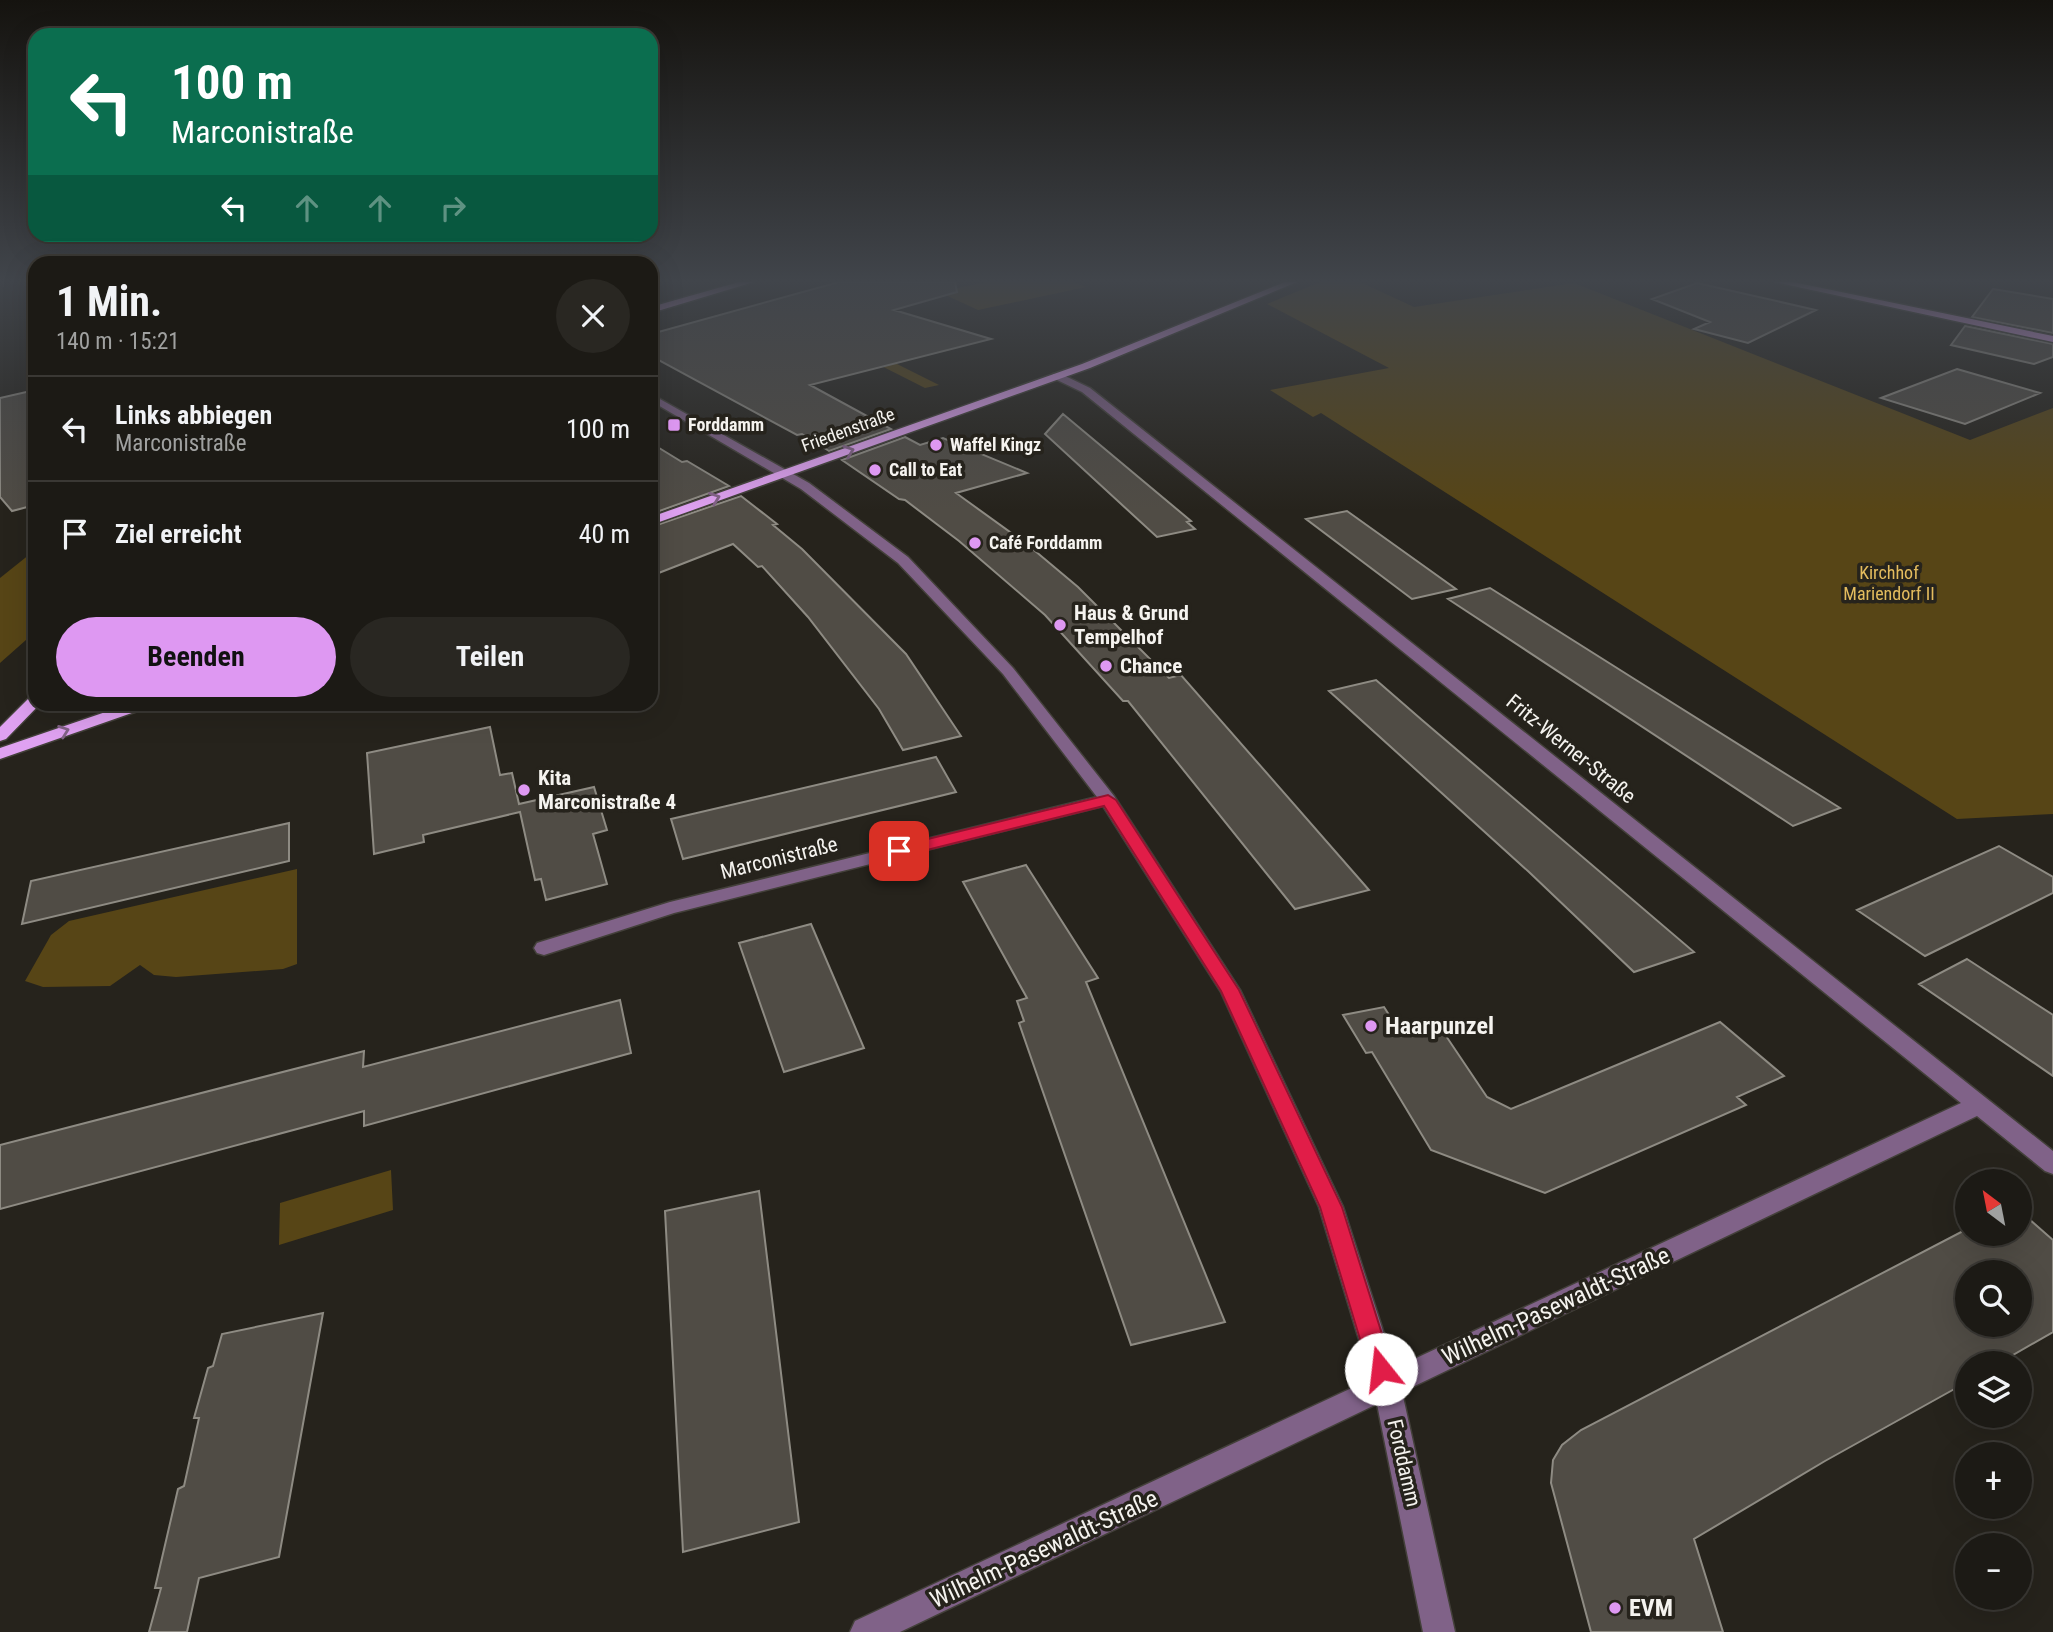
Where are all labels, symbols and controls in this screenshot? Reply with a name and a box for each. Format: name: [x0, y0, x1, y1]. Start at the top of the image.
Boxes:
text: 100 m: [171, 54, 293, 111]
icon: left: [56, 56, 147, 147]
text: Marconistraße: [171, 113, 354, 151]
icon: left: [215, 189, 253, 227]
icon: ahead: [288, 189, 326, 227]
icon: ahead: [361, 189, 399, 227]
icon: right: [434, 189, 472, 227]
text: 1 Min.: [56, 277, 162, 326]
button: close: [556, 279, 630, 353]
text: 140 m · 15:21: [56, 328, 180, 355]
text: Links abbiegen: [115, 400, 272, 430]
street label: Friedenstraße: [798, 403, 897, 456]
icon: left: [56, 410, 94, 448]
text: 100 m: [566, 414, 630, 444]
place label: Forddamm: [688, 414, 764, 435]
marker: Forddamm: [666, 417, 682, 433]
text: Marconistraße: [115, 430, 246, 457]
place label: Waffel Kingz: [950, 434, 1041, 455]
marker: Waffel Kingz: [928, 437, 944, 453]
one-way arrow: [843, 445, 855, 459]
place label: Call to Eat: [889, 459, 963, 480]
marker: Call to Eat: [867, 462, 883, 478]
one-way arrow: [709, 493, 721, 507]
icon: arrive: [56, 515, 94, 553]
text: Ziel erreicht: [115, 519, 241, 549]
text: 40 m: [579, 519, 630, 549]
place label: Café Forddamm: [989, 532, 1102, 553]
marker: Café Forddamm: [967, 535, 983, 551]
park label: Kirchhof Mariendorf II: [1843, 562, 1935, 604]
place label: Haus & Grund Tempelhof: [1074, 601, 1189, 649]
button: Beenden: [56, 617, 336, 697]
button: Teilen: [350, 617, 630, 697]
marker: Haus & Grund Tempelhof: [1052, 617, 1068, 633]
place label: Chance: [1120, 654, 1182, 678]
marker: Chance: [1098, 658, 1114, 674]
street label: Fritz-Werner-Straße: [1502, 690, 1641, 809]
one-way arrow: [58, 726, 70, 740]
place label: Kita Marconistraße 4: [538, 766, 676, 814]
marker: Kita Marconistraße 4: [516, 782, 532, 798]
pin: [869, 821, 929, 881]
street label: Marconistraße: [718, 832, 840, 884]
icon: arrive: [880, 832, 918, 870]
place label: Haarpunzel: [1385, 1012, 1494, 1040]
marker: Haarpunzel: [1363, 1018, 1379, 1034]
north arrow: [1955, 1169, 2032, 1246]
map controls: [1955, 1169, 2032, 1610]
street label: Wilhelm-Pasewaldt-Straße: [1438, 1241, 1674, 1371]
button: search: [1955, 1260, 2032, 1337]
position arrow: [1344, 1332, 1418, 1406]
button: layers: [1955, 1351, 2032, 1428]
street label: Forddamm: [1382, 1417, 1426, 1509]
button: +: [1955, 1442, 2032, 1519]
street label: Wilhelm-Pasewaldt-Straße: [926, 1484, 1162, 1614]
button: −: [1955, 1533, 2032, 1610]
place label: EVM: [1629, 1594, 1673, 1622]
marker: EVM: [1607, 1600, 1623, 1616]

